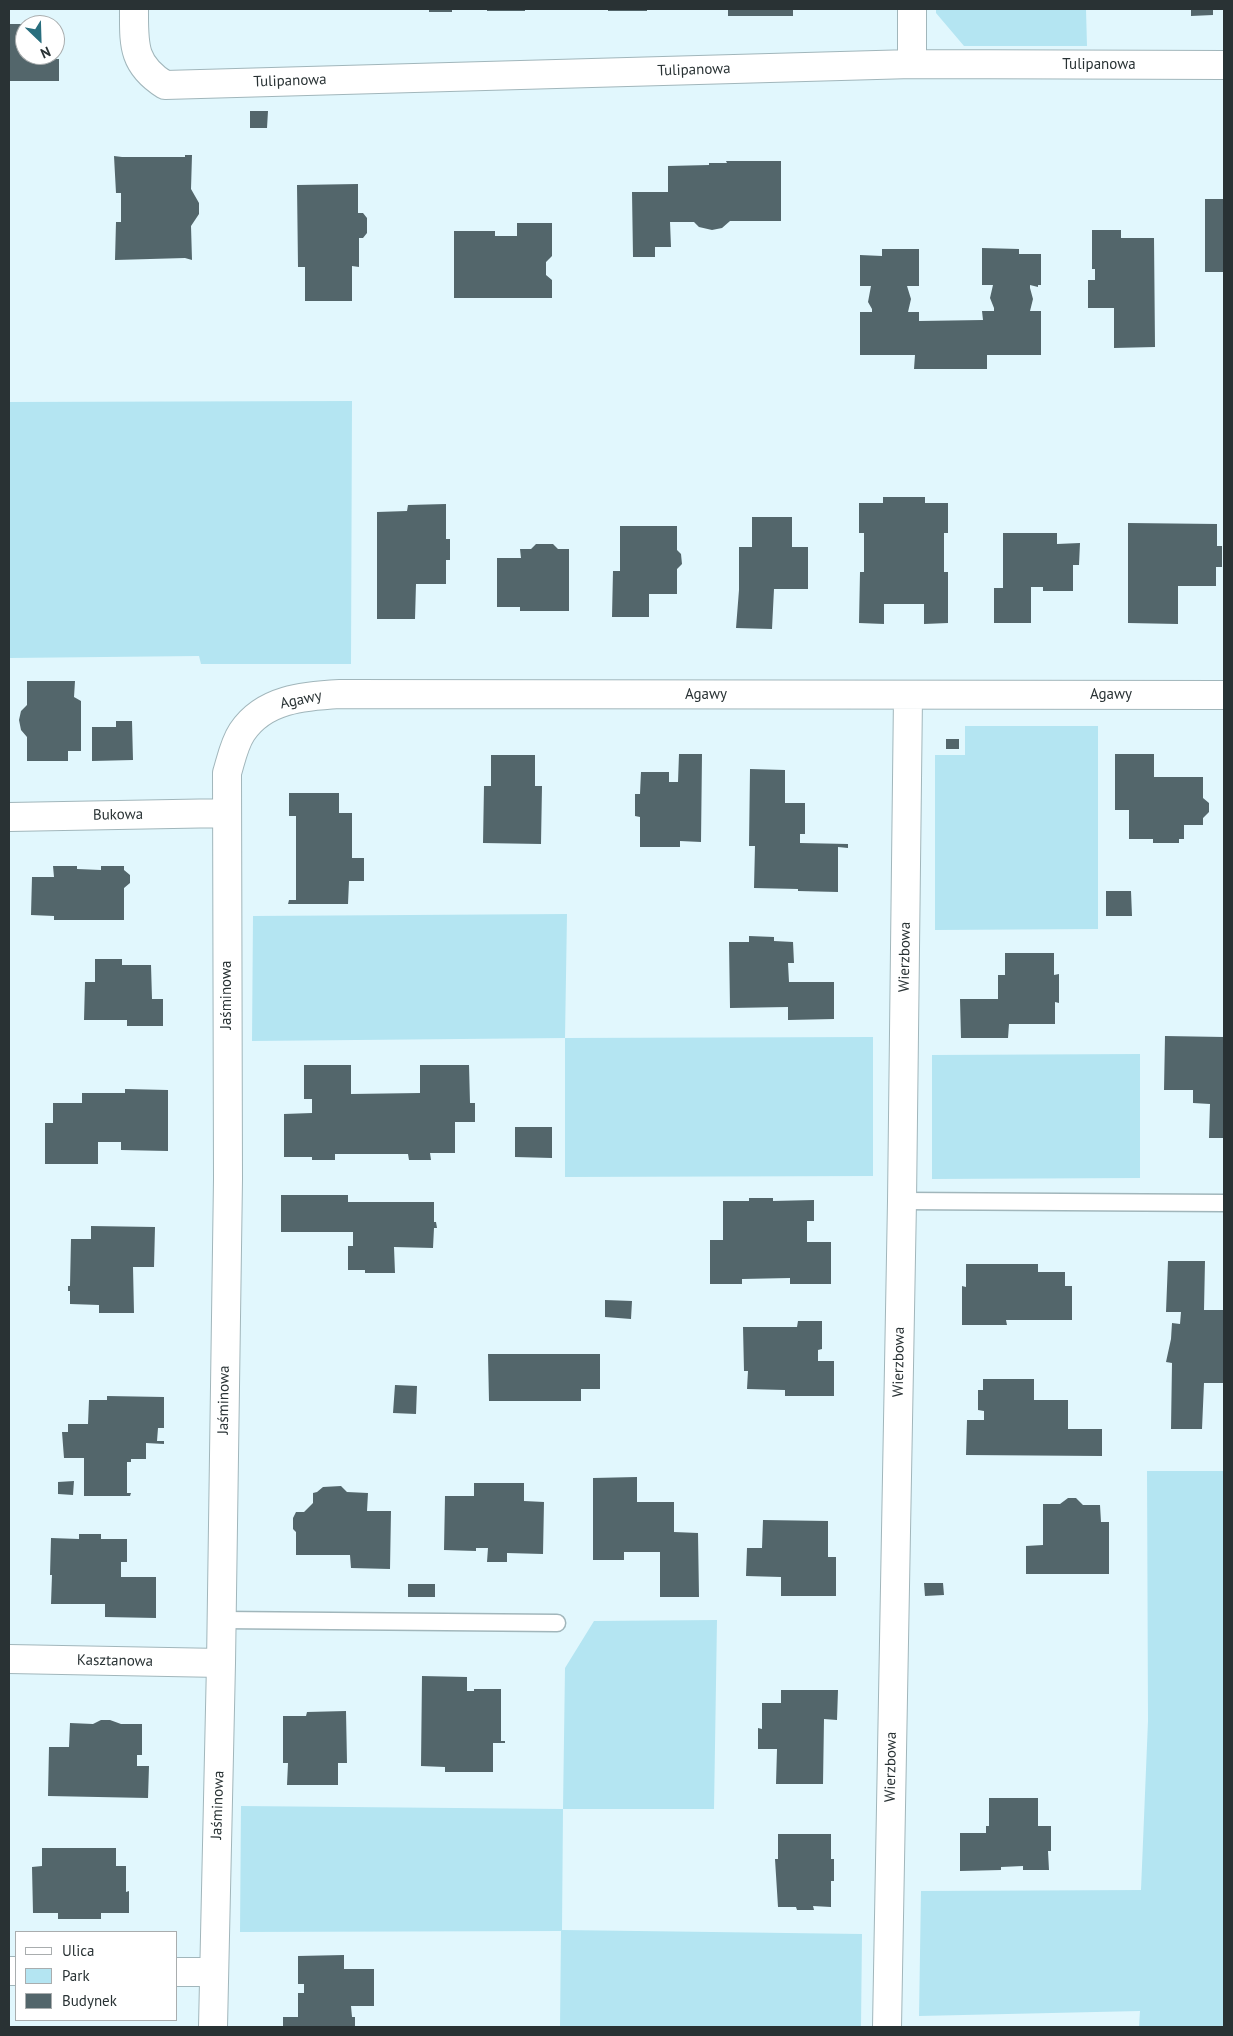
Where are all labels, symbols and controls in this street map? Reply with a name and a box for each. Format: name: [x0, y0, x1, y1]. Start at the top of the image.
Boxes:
north arrow: [15, 15, 65, 65]
text: N: [38, 43, 54, 63]
street label: Tulipanowa: [1062, 56, 1136, 74]
street label: Tulipanowa: [657, 60, 731, 80]
street label: Tulipanowa: [253, 71, 327, 91]
street label: Agawy: [685, 686, 727, 704]
street label: Agawy: [1090, 686, 1132, 704]
street label: Agawy: [278, 687, 324, 713]
street label: Bukowa: [93, 806, 143, 824]
street label: Wierzbowa: [895, 922, 915, 992]
street label: Jaśminowa: [218, 961, 236, 1029]
street label: Wierzbowa: [889, 1327, 909, 1397]
street label: Jaśminowa: [214, 1365, 234, 1435]
street label: Kasztanowa: [77, 1651, 153, 1671]
street label: Wierzbowa: [881, 1732, 901, 1802]
street label: Jaśminowa: [208, 1770, 228, 1840]
legend: [15, 1931, 178, 2021]
text: Ulica: [62, 1941, 94, 1960]
text: Park: [62, 1966, 90, 1985]
text: Budynek: [62, 1991, 117, 2010]

